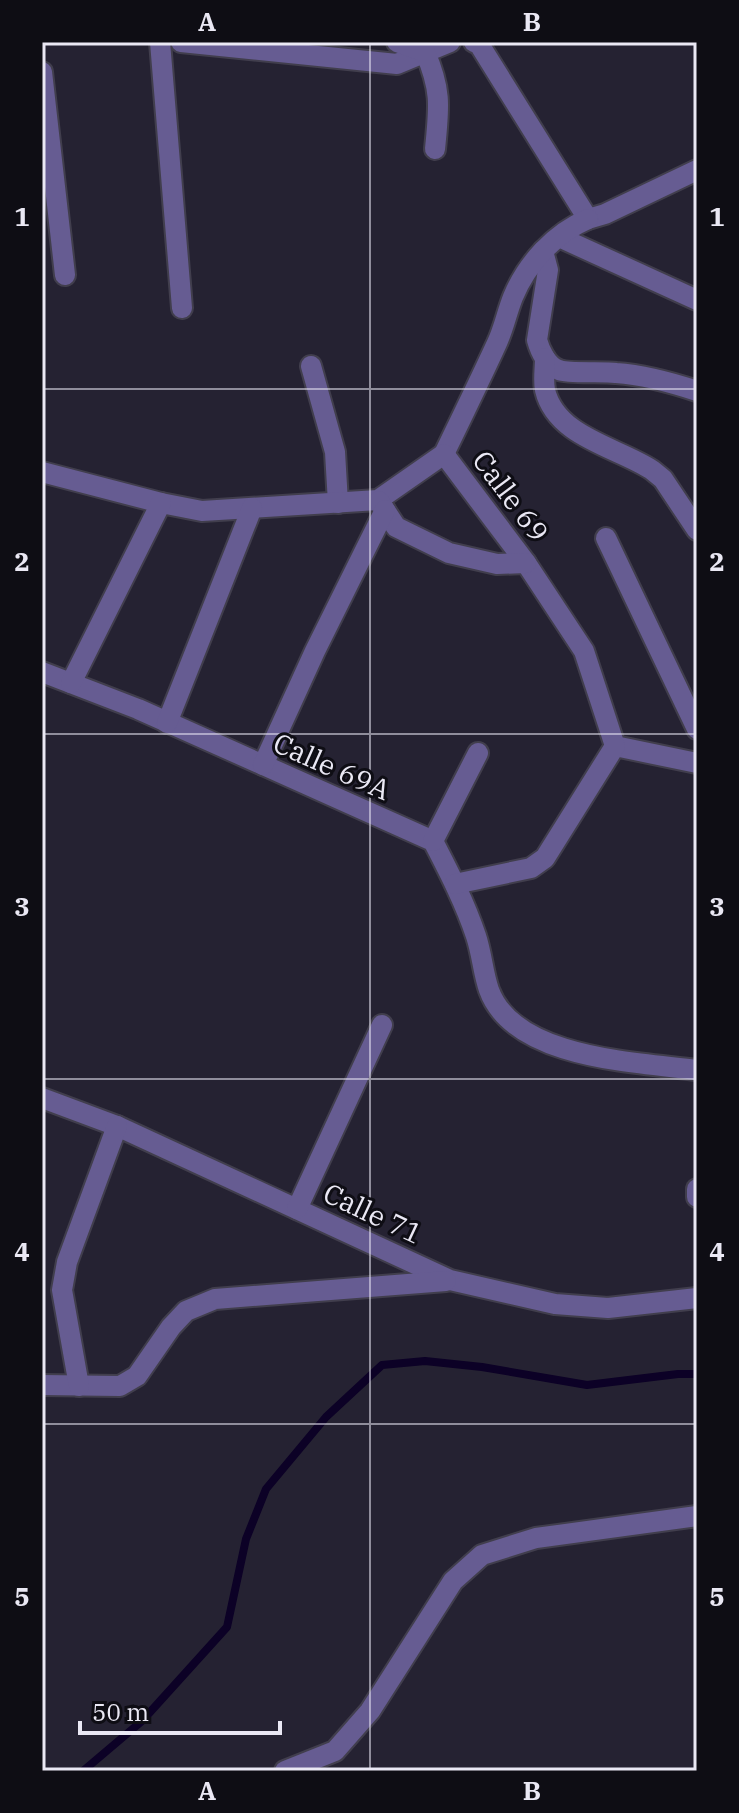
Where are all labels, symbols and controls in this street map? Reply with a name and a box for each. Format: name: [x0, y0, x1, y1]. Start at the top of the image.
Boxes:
text: A: [198, 4, 216, 38]
text: B: [523, 4, 541, 38]
text: 1: [14, 199, 30, 233]
text: 1: [709, 199, 725, 233]
street label: Calle 69: [465, 443, 557, 549]
text: 2: [14, 544, 30, 578]
text: 2: [709, 544, 725, 578]
street label: Calle 69A: [268, 724, 396, 808]
text: 3: [14, 889, 30, 923]
text: 3: [709, 889, 725, 923]
street label: Calle 71: [318, 1174, 428, 1252]
text: 4: [14, 1234, 30, 1268]
text: 4: [709, 1234, 725, 1268]
text: 5: [14, 1579, 30, 1613]
text: 5: [709, 1579, 725, 1613]
scale bar: [80, 1685, 280, 1735]
text: 50 m: [92, 1696, 149, 1728]
text: A: [198, 1773, 216, 1807]
text: B: [523, 1773, 541, 1807]

